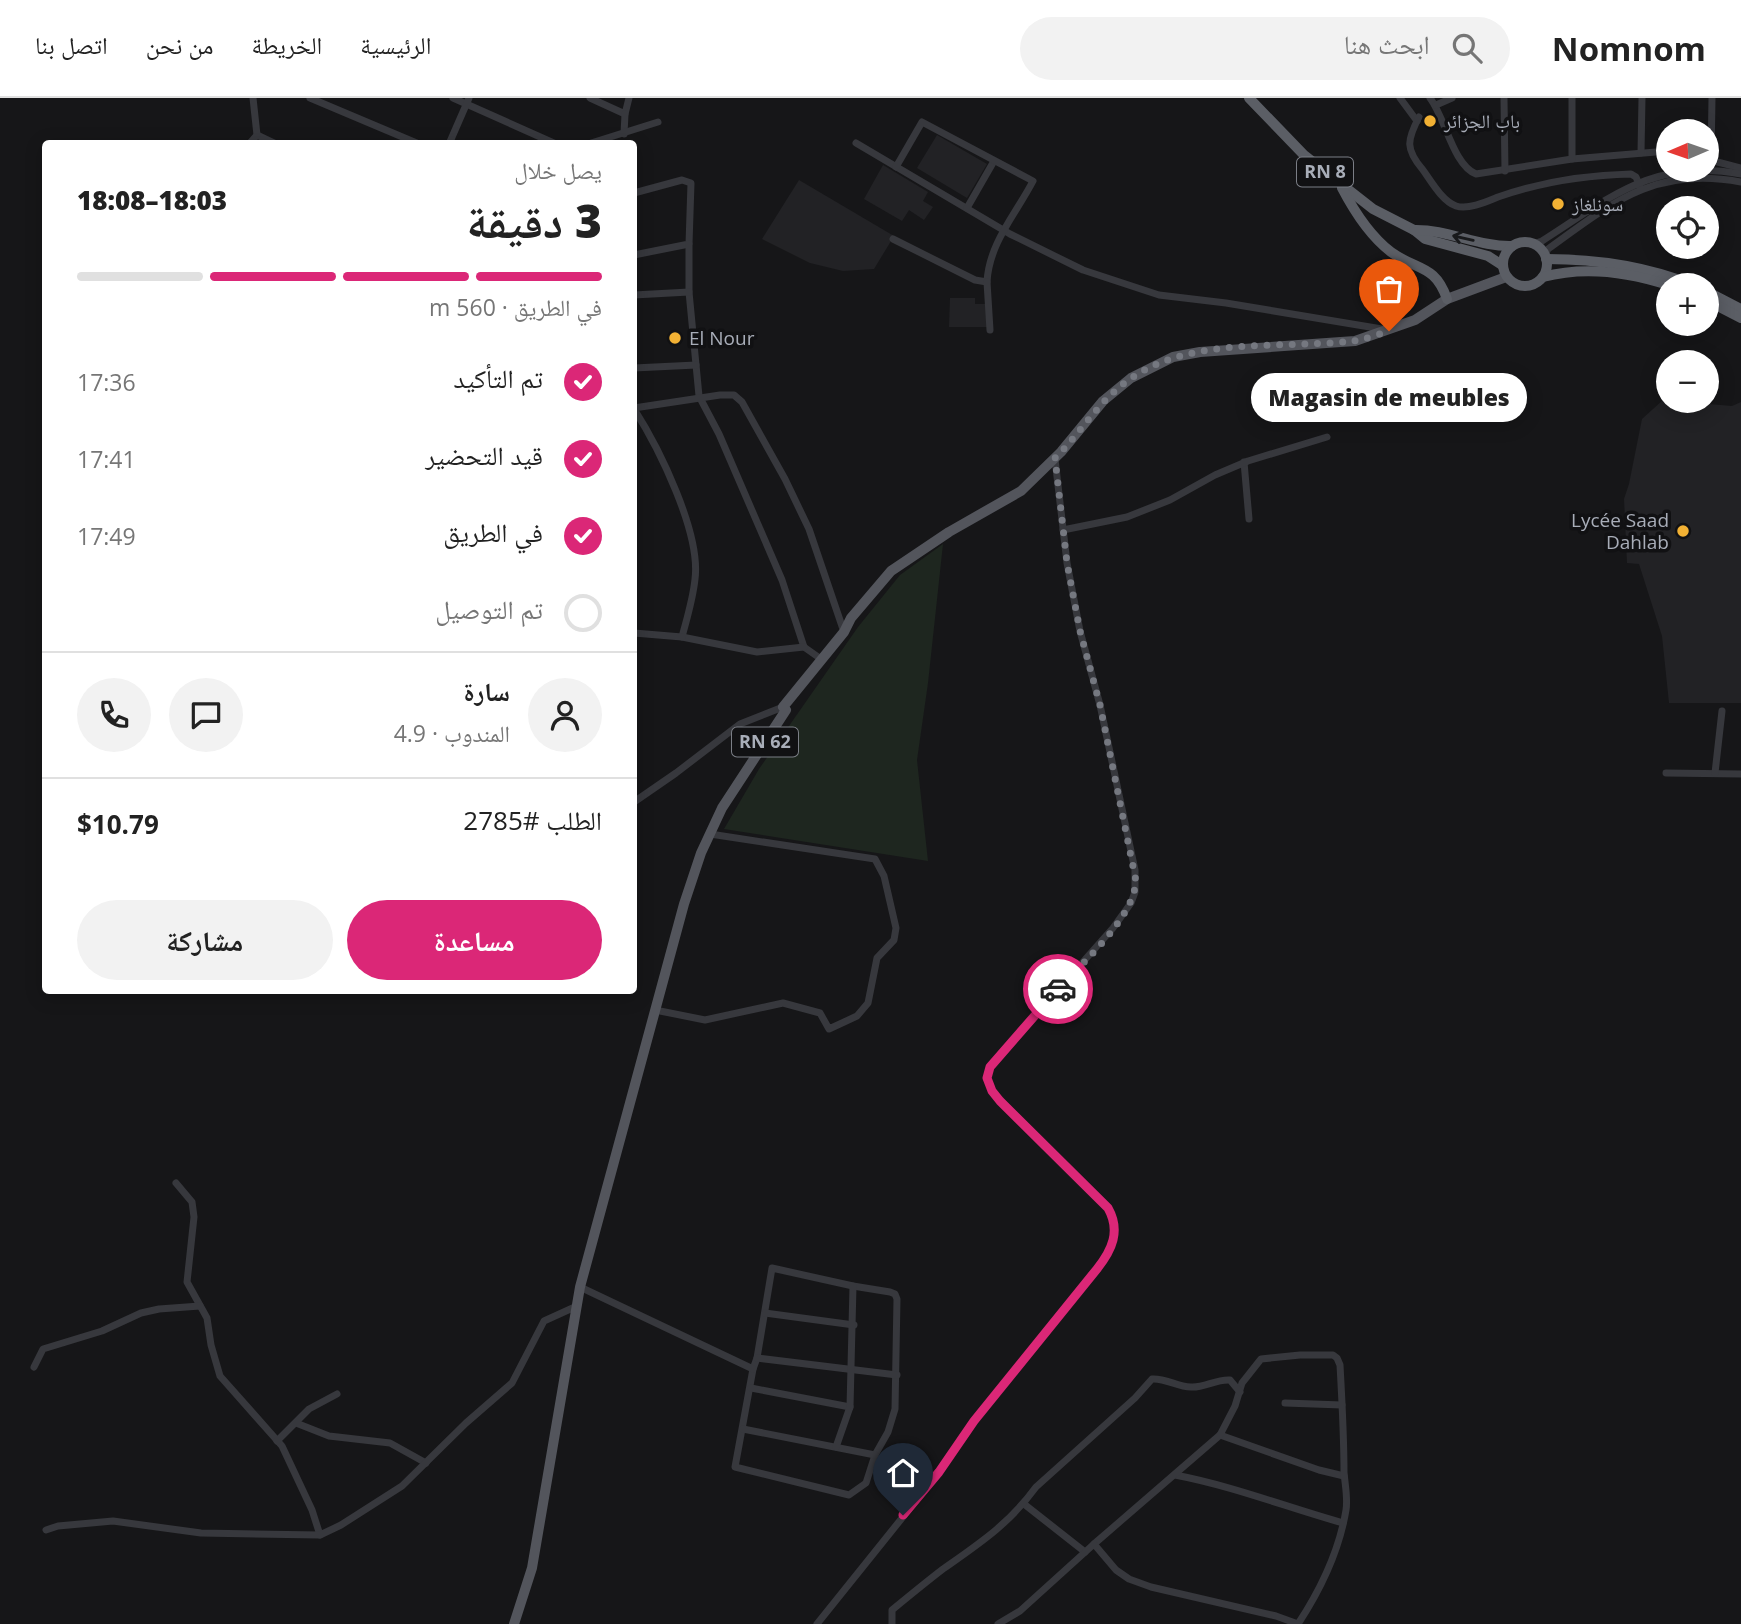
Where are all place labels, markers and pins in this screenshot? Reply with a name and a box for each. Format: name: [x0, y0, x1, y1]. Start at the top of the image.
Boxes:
place label: باب الجزائر: [1443, 108, 1520, 134]
marker: باب الجزائر: [1422, 113, 1438, 129]
place label: سونلغاز: [1571, 191, 1623, 217]
marker: سونلغاز: [1550, 196, 1566, 212]
pin: [1359, 259, 1419, 331]
place label: El Nour: [689, 325, 755, 351]
marker: El Nour: [667, 330, 683, 346]
callout: Magasin de meubles: [1251, 373, 1527, 422]
place label: Lycée Saad Dahlab: [1571, 507, 1669, 555]
marker: Lycée Saad Dahlab: [1675, 523, 1691, 539]
pin: [873, 1443, 933, 1515]

